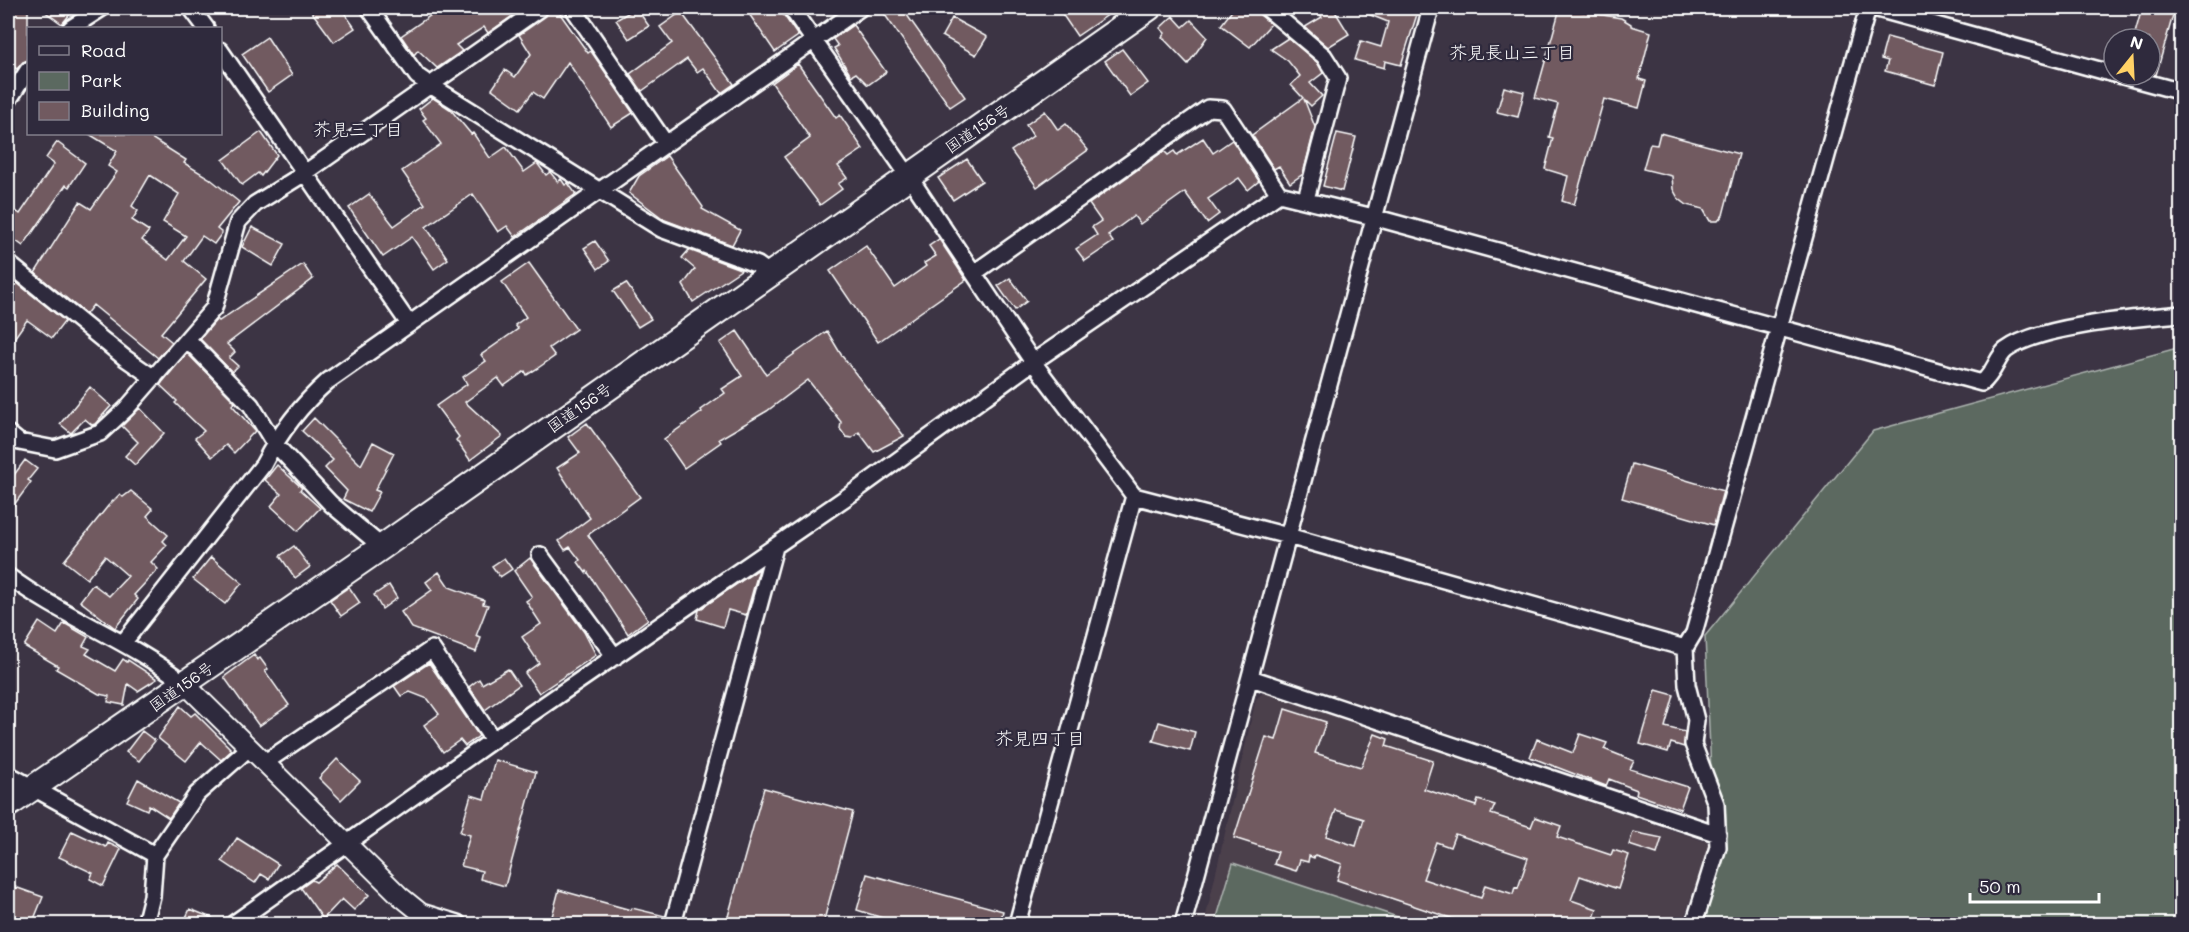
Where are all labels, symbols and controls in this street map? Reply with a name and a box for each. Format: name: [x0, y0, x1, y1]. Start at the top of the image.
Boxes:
legend: [27, 27, 222, 135]
north arrow: [2102, 27, 2162, 87]
text: N: [2128, 30, 2146, 54]
text: Road: [81, 38, 126, 62]
district label: 芥見長山三丁目: [1449, 40, 1575, 64]
text: Park: [81, 68, 122, 92]
text: Building: [81, 98, 149, 122]
street label: 国道156号: [940, 99, 1014, 157]
district label: 芥見三丁目: [313, 117, 403, 141]
street label: 国道156号: [543, 377, 615, 437]
street label: 国道156号: [145, 656, 217, 716]
district label: 芥見四丁目: [995, 726, 1085, 750]
scale bar: [1970, 866, 2099, 904]
text: 50 m: [1979, 874, 2021, 898]

